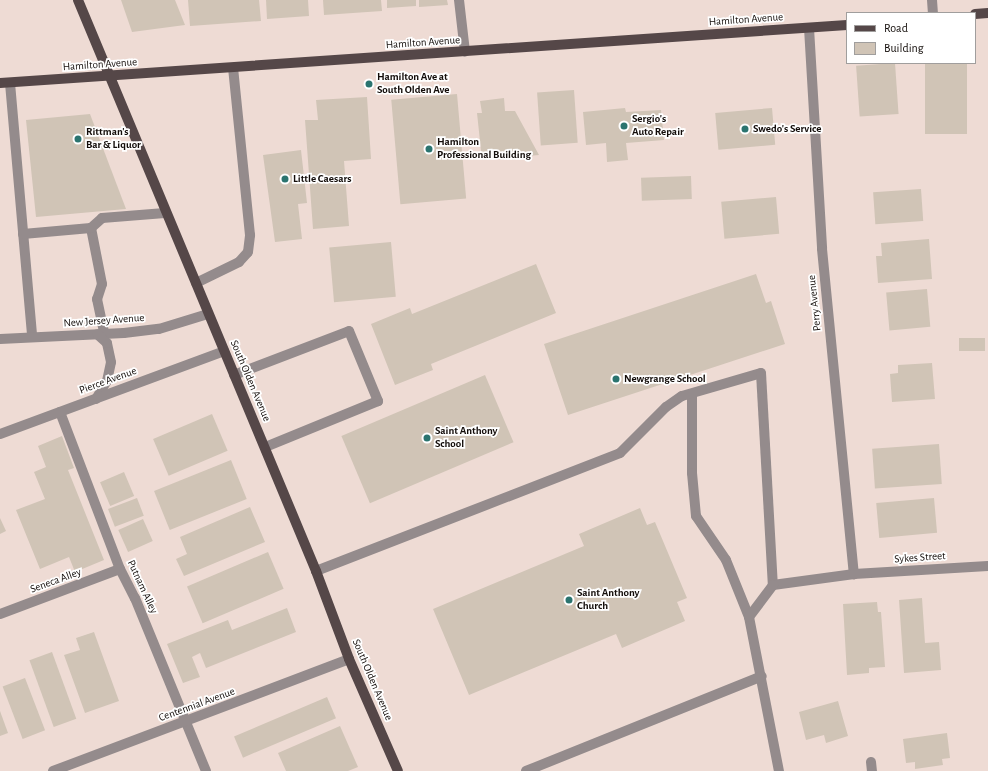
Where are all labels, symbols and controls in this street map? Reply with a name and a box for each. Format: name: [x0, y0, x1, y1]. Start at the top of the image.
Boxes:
street label: Hamilton Avenue: [708, 11, 784, 29]
legend: [846, 12, 976, 64]
text: Road: [884, 22, 908, 34]
street label: Hamilton Avenue: [385, 34, 461, 52]
text: Building: [884, 42, 924, 54]
street label: Hamilton Avenue: [62, 56, 138, 74]
place label: Hamilton Ave at South Olden Ave: [377, 71, 449, 97]
marker: Hamilton Ave at South Olden Ave: [364, 79, 374, 89]
place label: Sergio's Auto Repair: [632, 113, 684, 139]
marker: Sergio's Auto Repair: [619, 121, 629, 131]
place label: Swedo's Service: [753, 122, 821, 136]
marker: Swedo's Service: [740, 124, 750, 134]
place label: Rittman's Bar & Liquor: [86, 126, 141, 152]
marker: Rittman's Bar & Liquor: [73, 134, 83, 144]
place label: Hamilton Professional Building: [437, 136, 531, 162]
marker: Hamilton Professional Building: [424, 144, 434, 154]
place label: Little Caesars: [293, 172, 351, 186]
marker: Little Caesars: [280, 174, 290, 184]
street label: Perry Avenue: [806, 274, 824, 332]
street label: New Jersey Avenue: [63, 312, 145, 330]
street label: South Olden Avenue: [227, 338, 273, 424]
street label: Pierce Avenue: [77, 365, 139, 397]
place label: Newgrange School: [624, 372, 706, 386]
marker: Newgrange School: [611, 374, 621, 384]
place label: Saint Anthony School: [435, 425, 498, 451]
marker: Saint Anthony School: [422, 433, 432, 443]
street label: Sykes Street: [894, 550, 946, 566]
street label: Putnam Alley: [124, 558, 160, 616]
street label: Seneca Alley: [29, 566, 83, 596]
place label: Saint Anthony Church: [577, 587, 640, 613]
marker: Saint Anthony Church: [564, 595, 574, 605]
street label: South Olden Avenue: [349, 637, 395, 723]
street label: Centennial Avenue: [157, 685, 237, 725]

